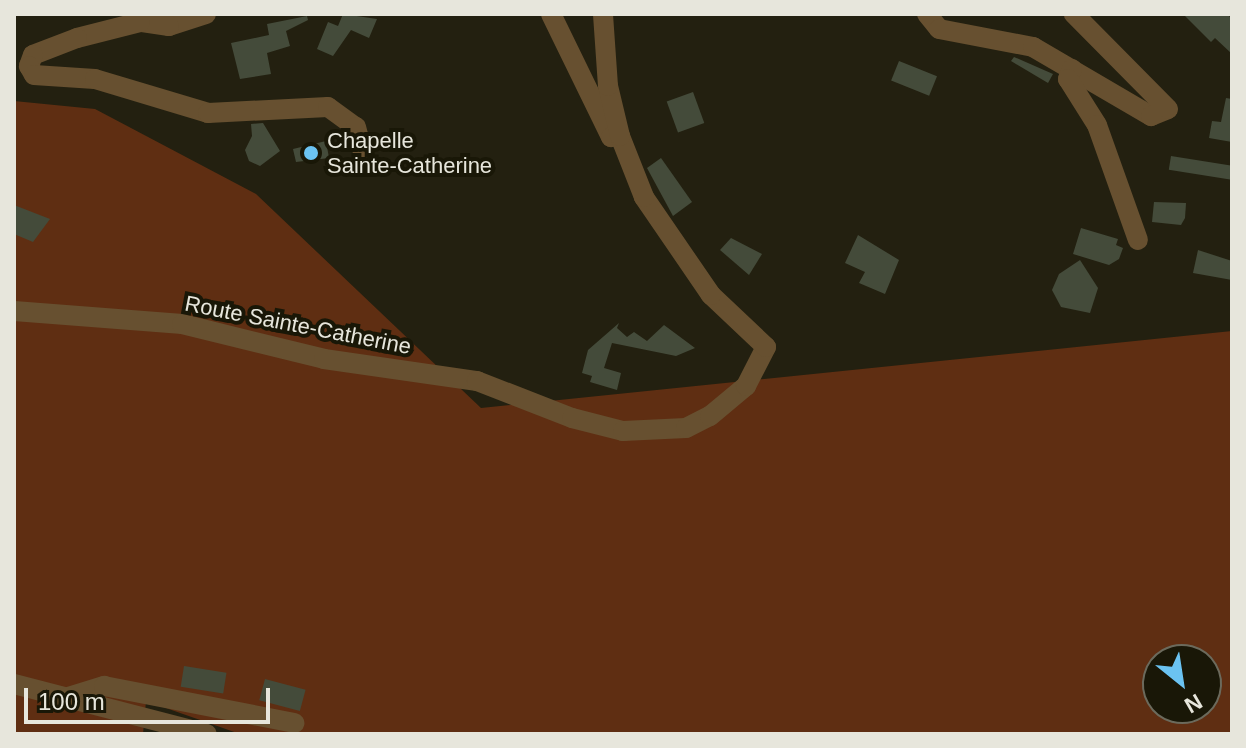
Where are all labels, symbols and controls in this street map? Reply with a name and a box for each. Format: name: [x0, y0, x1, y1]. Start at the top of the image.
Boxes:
place label: Chapelle Sainte-Catherine: [327, 127, 492, 178]
marker: Chapelle Sainte-Catherine: [302, 144, 320, 162]
street label: Route Sainte-Catherine: [183, 290, 413, 360]
north arrow: [1142, 644, 1222, 724]
scale bar: [28, 672, 274, 722]
text: 100 m: [38, 688, 105, 715]
text: N: [1180, 689, 1206, 718]

